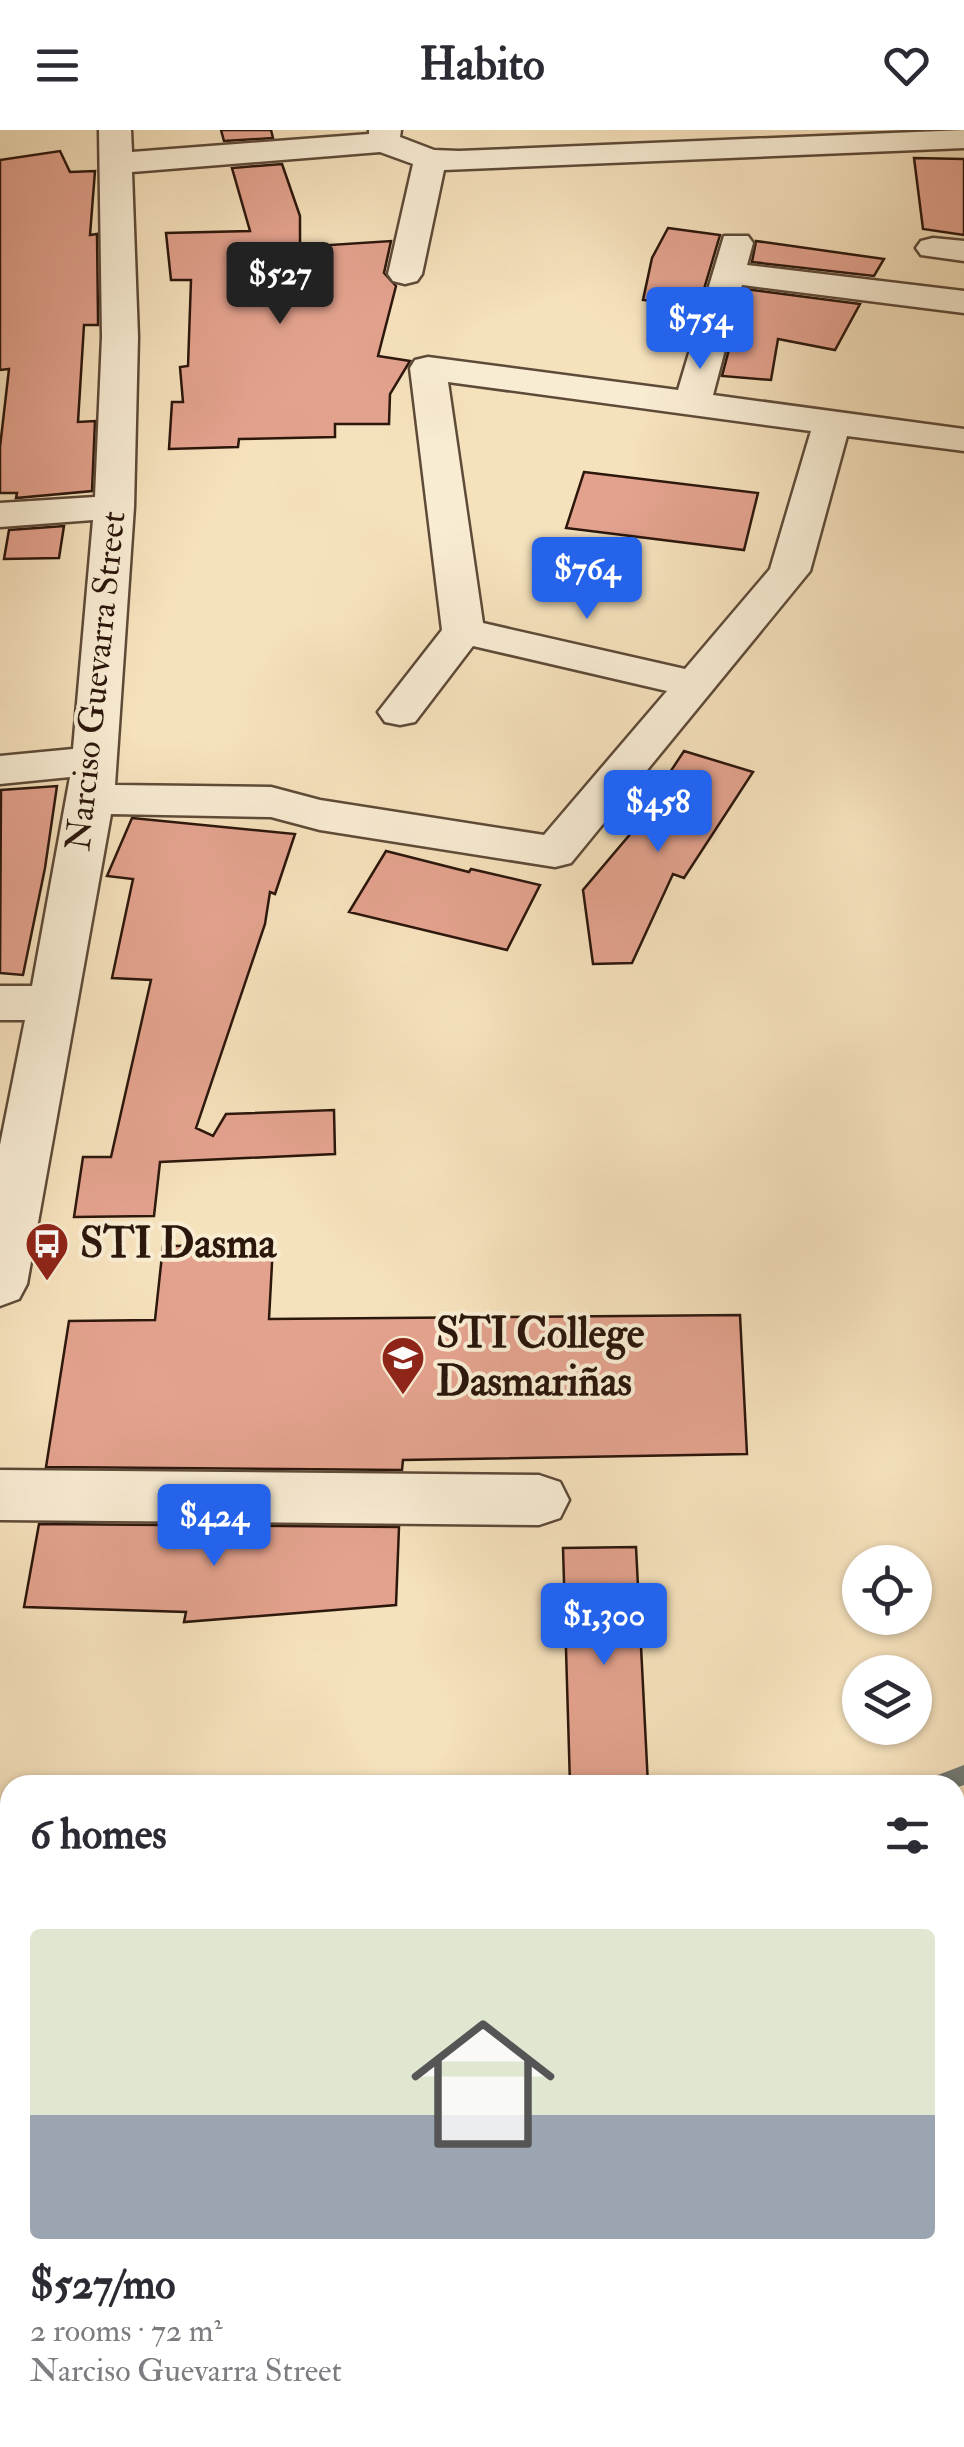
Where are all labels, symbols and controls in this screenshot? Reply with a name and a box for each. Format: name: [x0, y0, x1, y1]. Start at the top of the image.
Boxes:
text: Habito: [419, 37, 545, 93]
icon: menu: [30, 38, 85, 93]
icon: heart: [879, 38, 934, 93]
pin: $527: [221, 242, 339, 327]
text: $527: [249, 254, 311, 294]
pin: $754: [641, 287, 759, 372]
text: $754: [668, 299, 732, 339]
street label: Narciso Guevarra Street: [56, 509, 136, 853]
pin: $764: [528, 537, 646, 622]
text: $764: [554, 549, 620, 589]
pin: $458: [599, 770, 717, 855]
text: $458: [626, 782, 690, 822]
place label: STI Dasma: [80, 1218, 278, 1270]
bus stop icon: STI Dasma: [24, 1221, 70, 1282]
place label: STI College Dasmariñas: [436, 1308, 645, 1408]
school or university icon: STI College Dasmariñas: [380, 1335, 426, 1396]
pin: $424: [155, 1484, 273, 1569]
text: $424: [180, 1496, 248, 1536]
map controls: [842, 1545, 932, 1745]
button: locate: [842, 1545, 932, 1635]
pin: $1,300: [523, 1583, 685, 1668]
text: $1,300: [563, 1595, 645, 1635]
button: layers: [842, 1655, 932, 1745]
icon: filters: [880, 1808, 935, 1863]
text: 6 homes: [30, 1809, 167, 1861]
icon: home: [393, 1994, 573, 2174]
text: $527/mo: [30, 2259, 176, 2311]
text: 2 rooms · 72 m²: [30, 2311, 223, 2351]
text: Narciso Guevarra Street: [30, 2351, 342, 2391]

